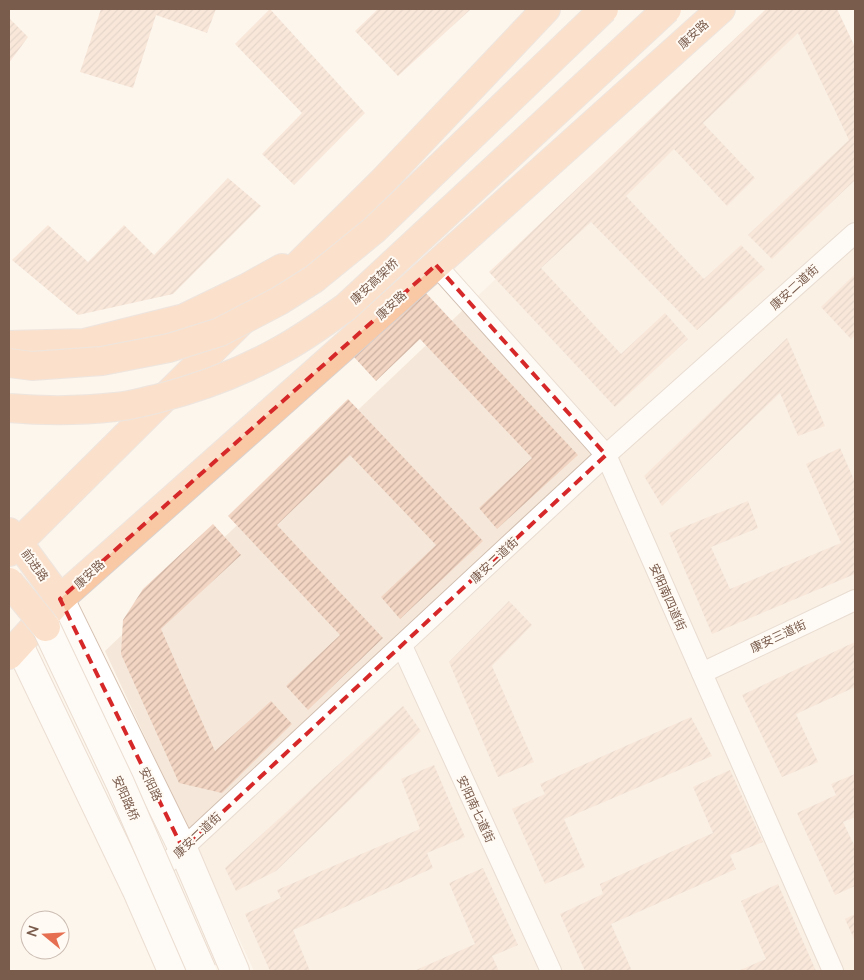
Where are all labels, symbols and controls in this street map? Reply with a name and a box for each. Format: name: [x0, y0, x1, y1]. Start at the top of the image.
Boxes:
street label: 康安路: [675, 16, 711, 52]
street label: 康安高架桥: [347, 255, 401, 307]
street label: 康安二道街: [767, 261, 821, 313]
street label: 康安路: [373, 287, 409, 323]
street label: 康安二道街: [467, 534, 521, 586]
street label: 前进路: [18, 546, 52, 584]
street label: 康安路: [71, 556, 107, 592]
street label: 安阳南四道街: [647, 561, 689, 633]
street label: 康安三道街: [748, 617, 808, 655]
street label: 安阳路: [136, 765, 166, 803]
street label: 安阳路桥: [109, 773, 143, 823]
street label: 安阳南七道街: [454, 773, 498, 845]
street label: 康安二道街: [170, 809, 224, 861]
north arrow: [20, 910, 70, 960]
text: N: [22, 923, 42, 939]

